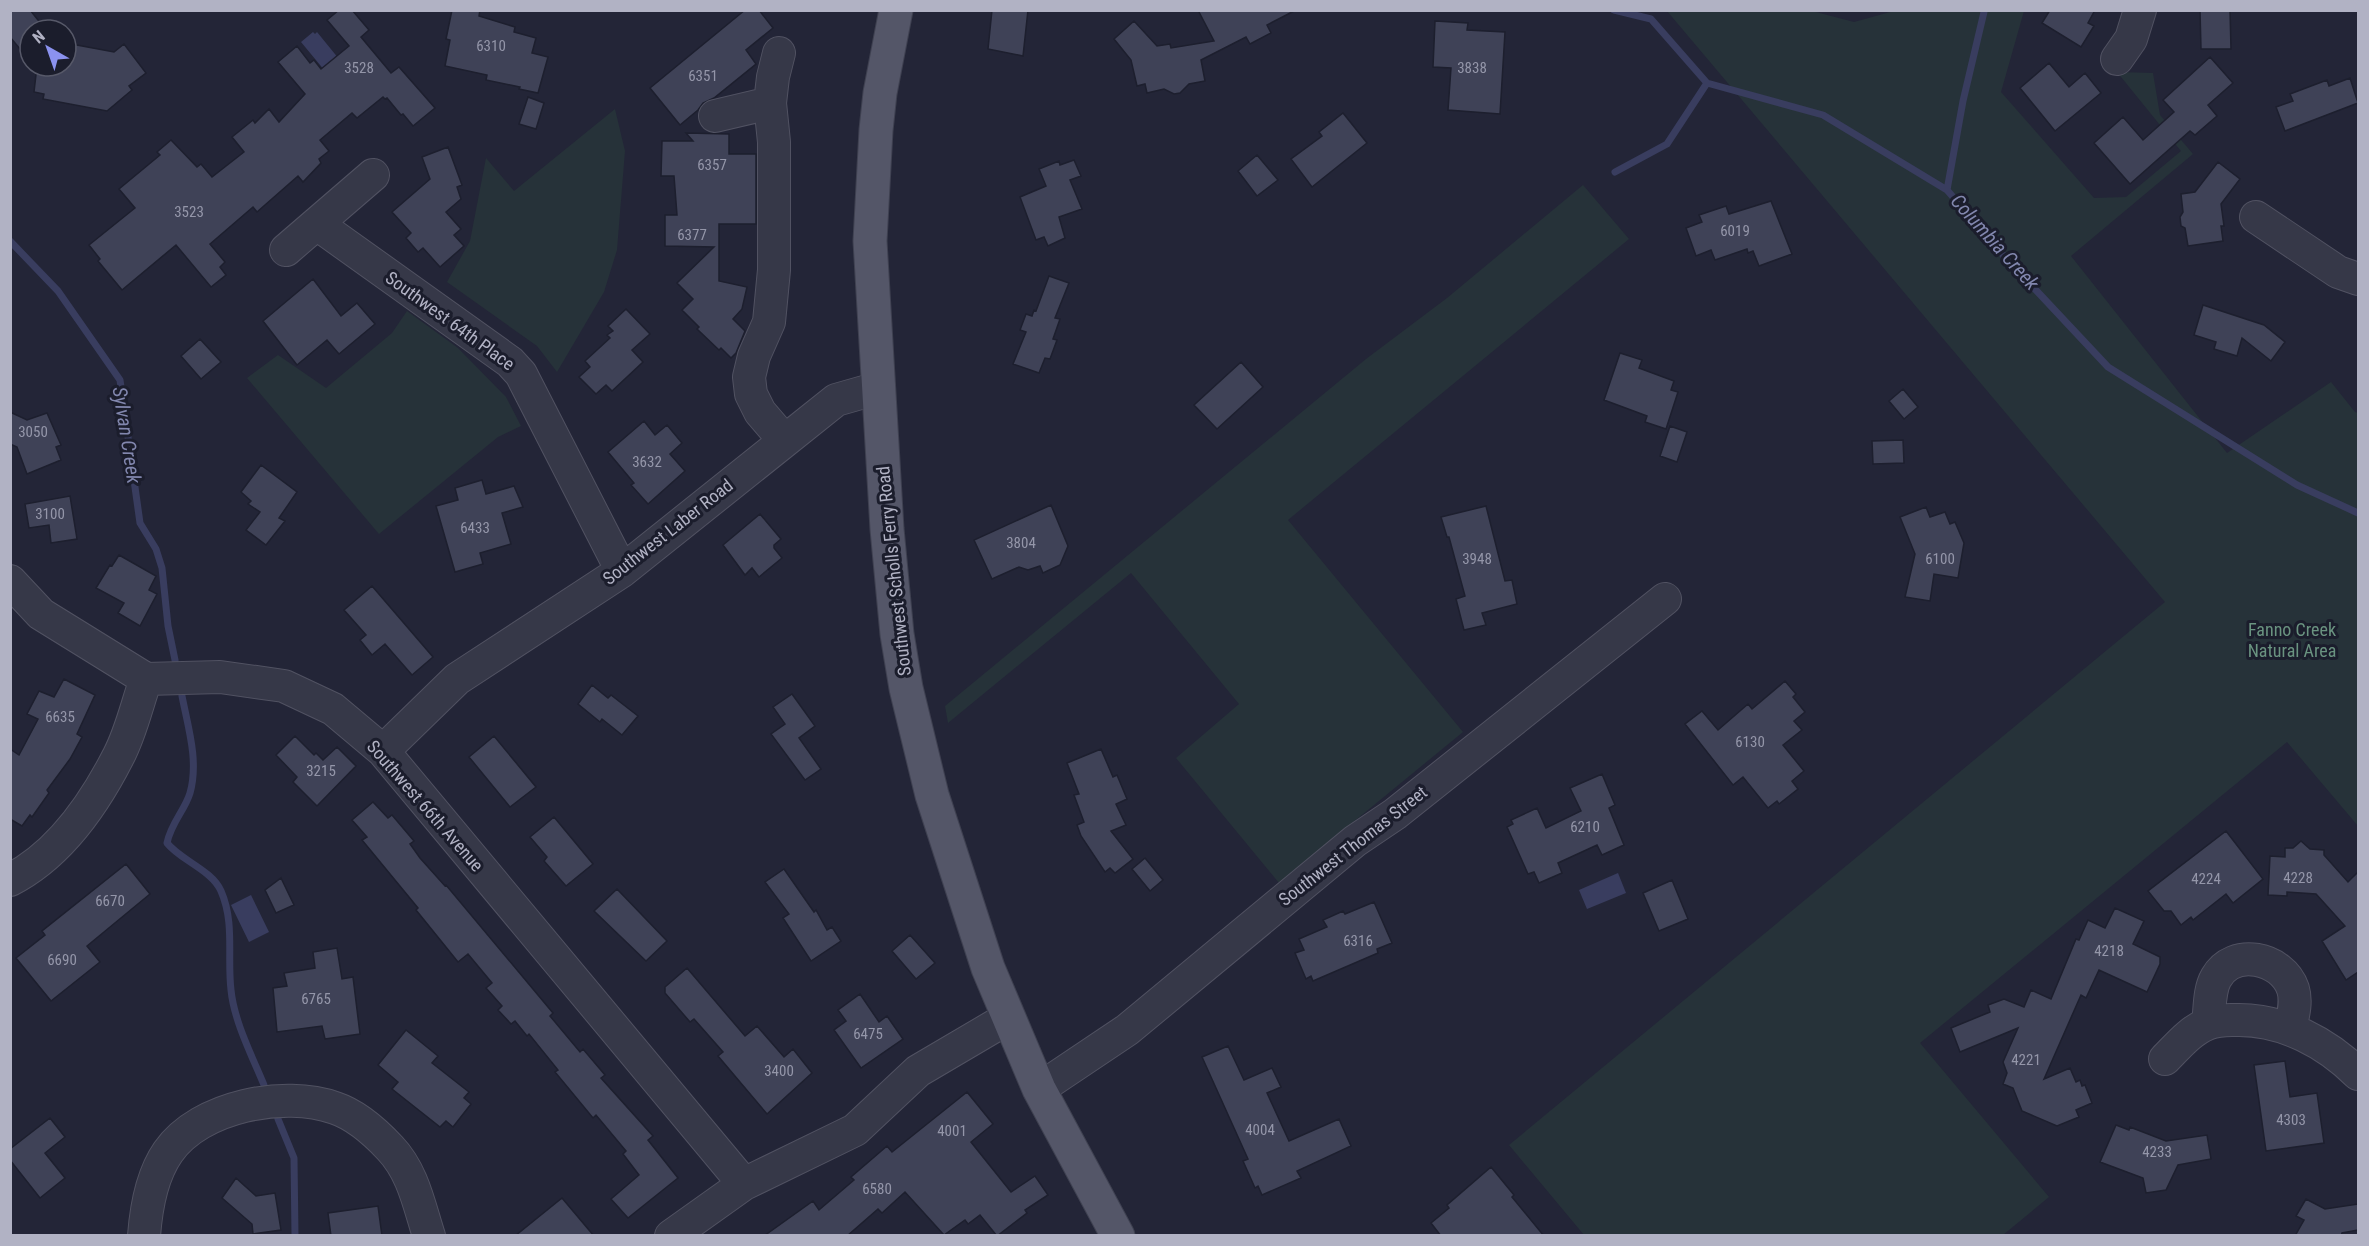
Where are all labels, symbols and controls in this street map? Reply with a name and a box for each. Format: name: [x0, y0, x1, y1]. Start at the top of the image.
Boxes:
north arrow: [18, 18, 78, 78]
text: N: [29, 26, 49, 47]
house number: 6310: [476, 37, 506, 55]
house number: 3528: [344, 59, 374, 77]
house number: 3838: [1457, 59, 1487, 77]
house number: 6351: [688, 67, 718, 85]
house number: 6357: [697, 156, 727, 174]
water label: Columbia Creek: [1946, 189, 2045, 296]
house number: 3523: [174, 203, 204, 221]
house number: 6019: [1720, 222, 1750, 240]
house number: 6377: [677, 226, 707, 244]
street label: Southwest 64th Place: [382, 267, 519, 374]
water label: Sylvan Creek: [108, 385, 147, 486]
house number: 3050: [18, 423, 48, 441]
house number: 3632: [632, 453, 662, 471]
street label: Southwest Scholls Ferry Road: [872, 465, 915, 677]
street label: Southwest Laber Road: [599, 474, 737, 589]
house number: 3100: [35, 505, 65, 523]
house number: 6433: [460, 519, 490, 537]
house number: 3804: [1006, 534, 1036, 552]
house number: 3948: [1462, 550, 1492, 568]
house number: 6100: [1925, 550, 1955, 568]
park label: Fanno Creek Natural Area: [2248, 619, 2336, 661]
house number: 6635: [45, 708, 75, 726]
house number: 6130: [1735, 733, 1765, 751]
street label: Southwest 66th Avenue: [363, 736, 488, 875]
house number: 3215: [306, 762, 336, 780]
street label: Southwest Thomas Street: [1274, 781, 1431, 910]
house number: 6210: [1570, 818, 1600, 836]
house number: 4228: [2283, 869, 2313, 887]
house number: 4224: [2191, 870, 2221, 888]
house number: 6670: [95, 892, 125, 910]
house number: 6316: [1343, 932, 1373, 950]
house number: 4218: [2094, 942, 2124, 960]
house number: 6690: [47, 951, 77, 969]
house number: 6765: [301, 990, 331, 1008]
house number: 6475: [853, 1025, 883, 1043]
house number: 4221: [2011, 1051, 2041, 1069]
house number: 3400: [764, 1062, 794, 1080]
house number: 4303: [2276, 1111, 2306, 1129]
house number: 4004: [1245, 1121, 1275, 1139]
house number: 4001: [937, 1122, 967, 1140]
house number: 4233: [2142, 1143, 2172, 1161]
house number: 6580: [862, 1180, 892, 1198]

